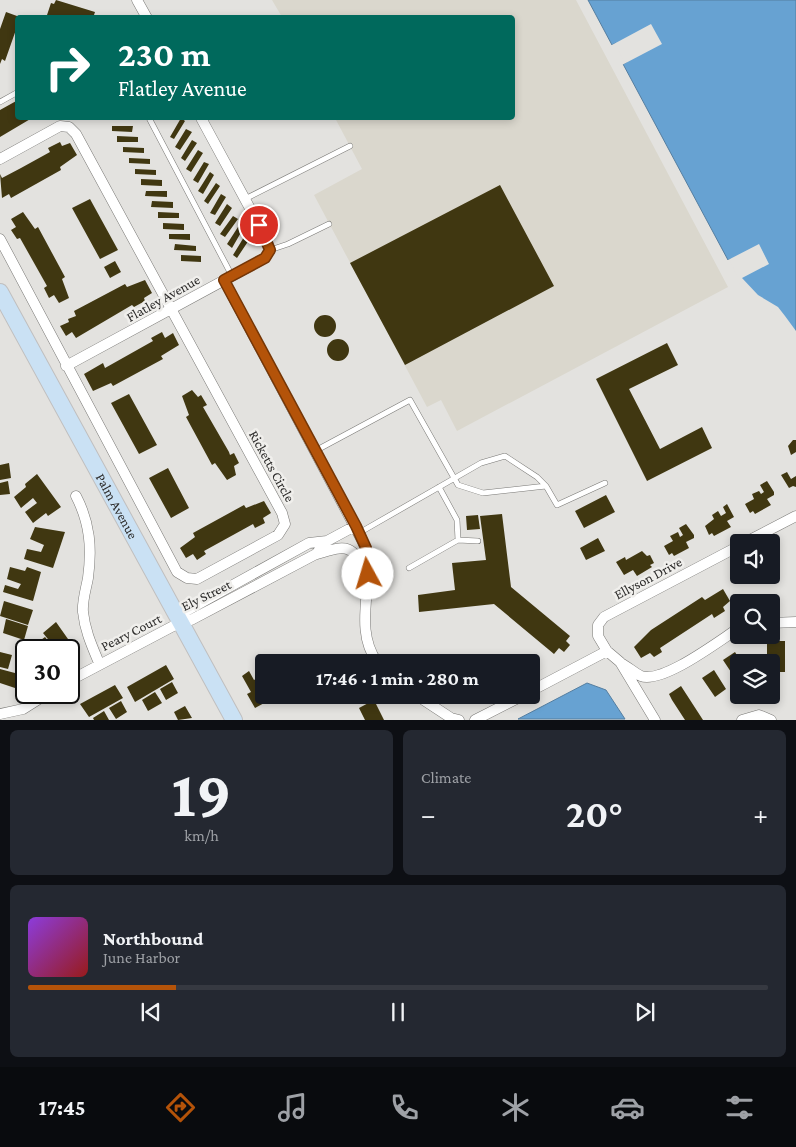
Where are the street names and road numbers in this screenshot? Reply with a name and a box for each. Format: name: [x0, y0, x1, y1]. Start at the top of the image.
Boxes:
street label: Flatley Avenue: [123, 271, 203, 325]
street label: Ricketts Circle: [246, 427, 298, 505]
street label: Palm Avenue: [93, 471, 141, 542]
street label: Ellyson Drive: [611, 553, 685, 603]
street label: Ely Street: [179, 576, 234, 614]
street label: Peary Court: [98, 610, 164, 654]

